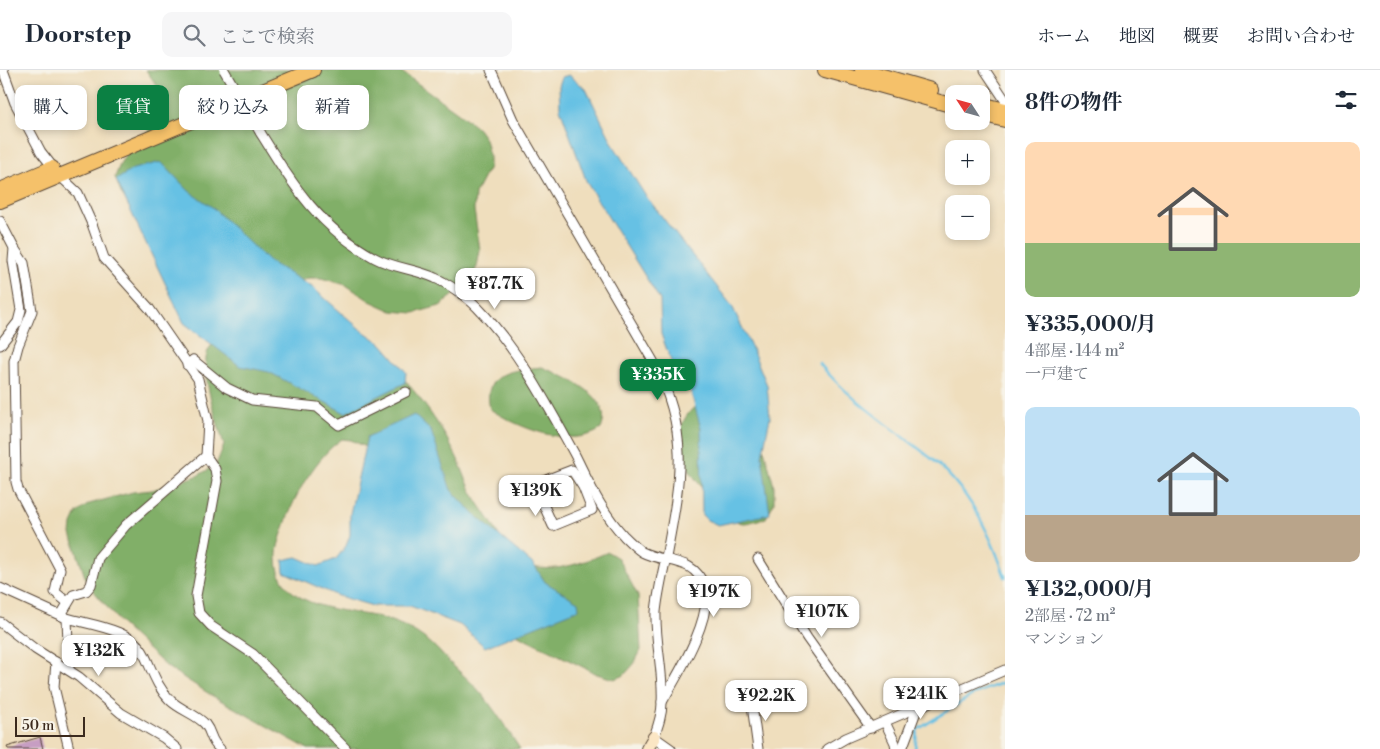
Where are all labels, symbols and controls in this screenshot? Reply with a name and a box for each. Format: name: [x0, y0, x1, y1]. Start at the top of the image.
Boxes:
search box: [162, 12, 512, 57]
text: Doorstep: [25, 20, 132, 50]
icon: search: [180, 21, 208, 49]
text: ここで検索: [220, 25, 315, 49]
text: ホーム: [1037, 25, 1091, 48]
text: 地図: [1119, 25, 1155, 48]
text: 概要: [1183, 25, 1219, 48]
text: お問い合わせ: [1247, 25, 1355, 48]
chip: 購入: [15, 85, 87, 130]
chip: 賃貸: [97, 85, 169, 130]
chip: 絞り込み: [179, 85, 287, 130]
chip: 新着: [297, 85, 369, 130]
north arrow: [945, 85, 990, 130]
map controls: [945, 85, 990, 240]
icon: filters: [1332, 86, 1360, 114]
text: 8件の物件: [1025, 90, 1122, 116]
button: +: [945, 140, 990, 185]
icon: home: [1148, 174, 1238, 264]
button: −: [945, 195, 990, 240]
pin: ¥87.7K: [454, 268, 536, 310]
text: ¥87.7K: [466, 274, 524, 294]
text: ¥335,000/月: [1025, 312, 1157, 338]
text: 4部屋 · 144 m²: [1025, 341, 1124, 361]
pin: ¥335K: [623, 358, 693, 401]
text: 一戸建て: [1025, 364, 1089, 384]
text: ¥335K: [631, 365, 685, 385]
icon: home: [1148, 439, 1238, 529]
pin: ¥139K: [501, 474, 571, 517]
text: ¥139K: [510, 481, 562, 501]
pin: ¥197K: [679, 576, 749, 618]
text: ¥132,000/月: [1025, 577, 1154, 603]
text: ¥197K: [688, 582, 740, 602]
pin: ¥107K: [787, 596, 857, 638]
text: ¥107K: [795, 602, 849, 622]
text: 2部屋 · 72 m²: [1025, 606, 1115, 626]
text: マンション: [1025, 629, 1104, 649]
pin: ¥132K: [64, 634, 134, 677]
text: ¥132K: [73, 641, 125, 661]
pin: ¥241K: [886, 678, 956, 720]
pin: ¥92.2K: [725, 680, 807, 722]
text: ¥241K: [894, 684, 948, 704]
text: ¥92.2K: [736, 686, 796, 706]
scale bar: [15, 714, 85, 737]
text: 50 m: [22, 717, 54, 735]

